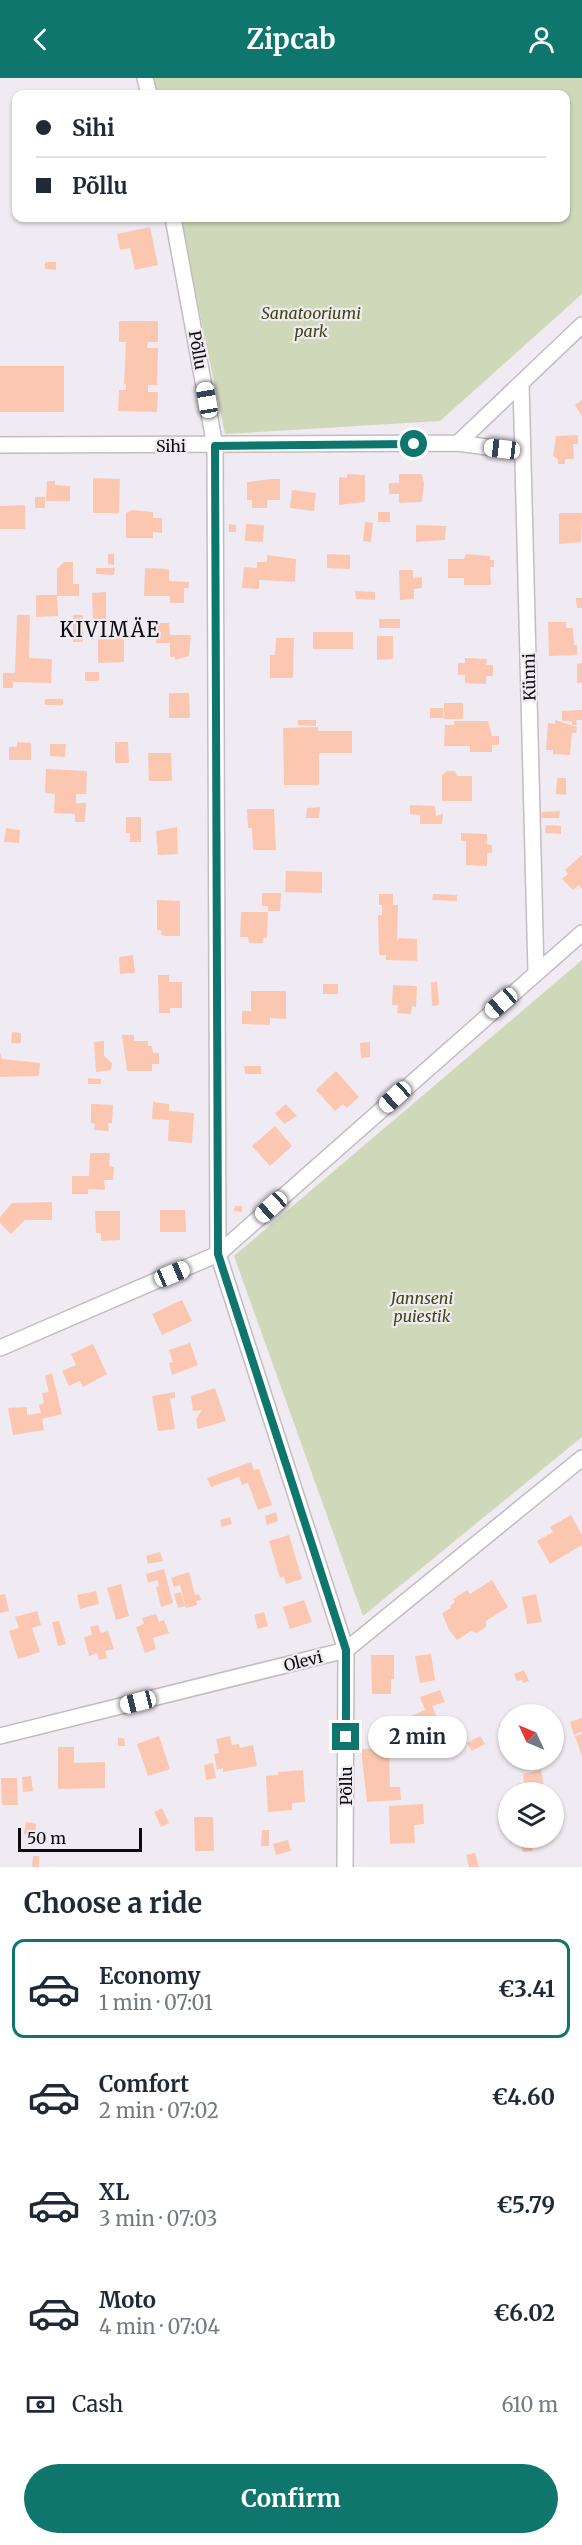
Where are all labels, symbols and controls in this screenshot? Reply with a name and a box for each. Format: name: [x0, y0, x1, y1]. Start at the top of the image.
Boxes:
text: Zipcab: [246, 22, 336, 56]
icon: back: [24, 23, 57, 56]
icon: person: [525, 23, 558, 56]
text: Sihi: [72, 114, 115, 142]
text: Põllu: [72, 172, 128, 200]
park label: Sanatooriumi park: [261, 303, 361, 341]
street label: Põllu: [185, 329, 211, 371]
car: [195, 381, 219, 419]
route start: [400, 430, 427, 457]
street label: Sihi: [156, 436, 186, 456]
car: [483, 438, 521, 460]
district label: KIVIMÄE: [59, 617, 161, 642]
street label: Künni: [519, 653, 539, 701]
car: [482, 984, 520, 1022]
car: [376, 1078, 414, 1116]
car: [252, 1188, 290, 1226]
car: [152, 1259, 192, 1289]
park label: Jannseni puiestik: [389, 1288, 453, 1326]
street label: Olevi: [282, 1647, 324, 1675]
car: [118, 1689, 158, 1715]
north arrow: [498, 1704, 564, 1770]
map controls: [498, 1704, 564, 1848]
callout: 2 min: [367, 1716, 466, 1758]
route end: [332, 1723, 359, 1750]
text: 2 min: [389, 1724, 446, 1749]
street label: Põllu: [336, 1766, 356, 1806]
button: layers: [498, 1782, 564, 1848]
scale bar: [18, 1825, 142, 1852]
text: 50 m: [27, 1828, 66, 1848]
text: Choose a ride: [24, 1886, 202, 1920]
icon: car: [27, 1962, 81, 2016]
text: Economy: [99, 1962, 200, 1990]
text: €3.41: [498, 1975, 555, 2003]
text: 1 min · 07:01: [99, 1990, 213, 2015]
icon: car: [27, 2070, 81, 2124]
text: Comfort: [99, 2070, 189, 2098]
text: €4.60: [491, 2083, 555, 2111]
text: 2 min · 07:02: [99, 2098, 219, 2123]
icon: car: [27, 2178, 81, 2232]
text: XL: [99, 2178, 129, 2206]
text: €5.79: [496, 2191, 555, 2219]
text: 3 min · 07:03: [99, 2206, 217, 2231]
icon: car: [27, 2286, 81, 2340]
text: Moto: [99, 2286, 156, 2314]
text: €6.02: [493, 2299, 555, 2327]
text: 4 min · 07:04: [99, 2314, 220, 2339]
icon: cash: [24, 2388, 57, 2421]
text: Cash: [72, 2390, 123, 2418]
text: 610 m: [502, 2392, 558, 2417]
button: Confirm: [24, 2464, 558, 2533]

